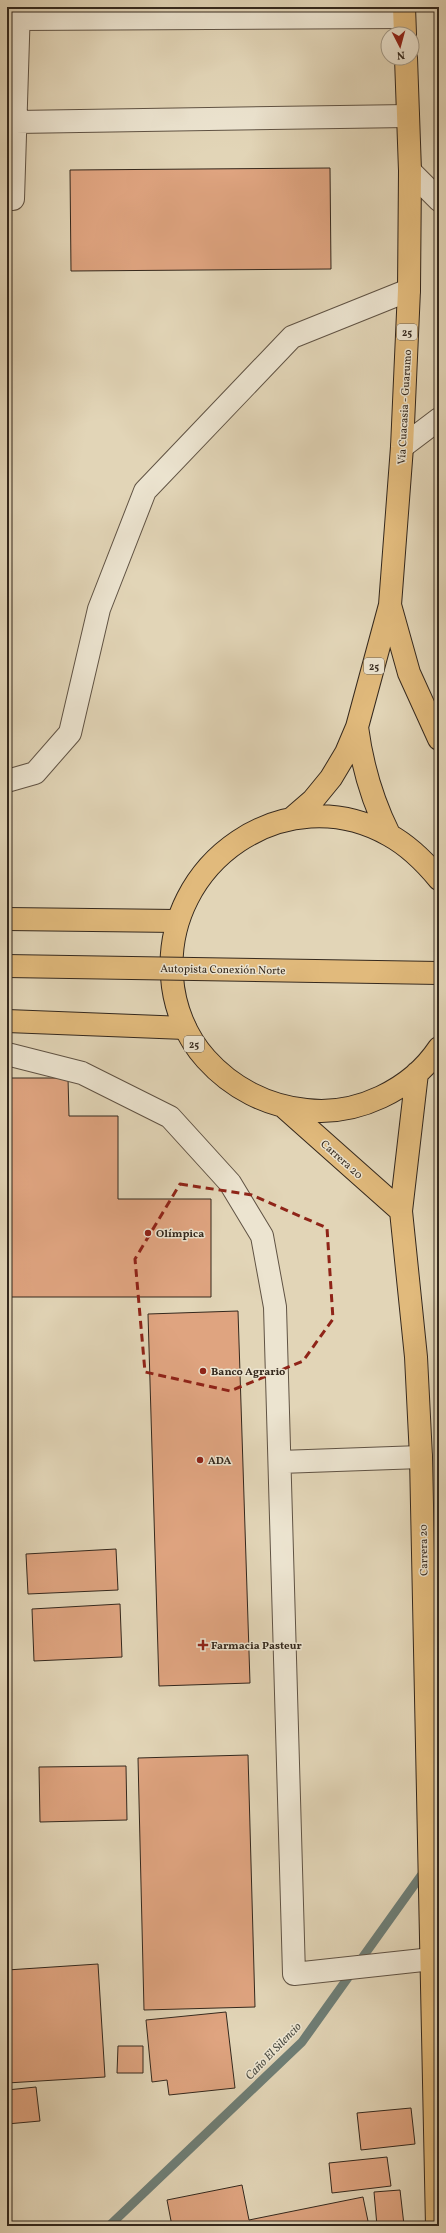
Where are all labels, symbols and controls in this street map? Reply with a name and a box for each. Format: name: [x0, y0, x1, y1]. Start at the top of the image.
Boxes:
north arrow: [380, 26, 420, 66]
text: N: [396, 47, 406, 62]
road number: 25: [397, 324, 417, 340]
street label: Vía Cuacasia - Guarumo: [395, 349, 416, 465]
road number: 25: [364, 658, 384, 674]
street label: Autopista Conexión Norte: [160, 962, 286, 979]
road number: 25: [184, 1036, 204, 1052]
street label: Carrera 20: [317, 1137, 366, 1183]
place label: Olímpica: [156, 1227, 204, 1242]
marker: Olímpica: [143, 1228, 153, 1238]
place label: Banco Agrario: [211, 1365, 285, 1380]
marker: Banco Agrario: [198, 1366, 208, 1376]
place label: ADA: [208, 1454, 232, 1469]
marker: ADA: [195, 1455, 205, 1465]
street label: Carrera 20: [417, 1524, 432, 1576]
place label: Farmacia Pasteur: [211, 1639, 302, 1654]
marker: Farmacia Pasteur: [198, 1640, 208, 1650]
water label: Caño El Silencio: [242, 2019, 306, 2084]

